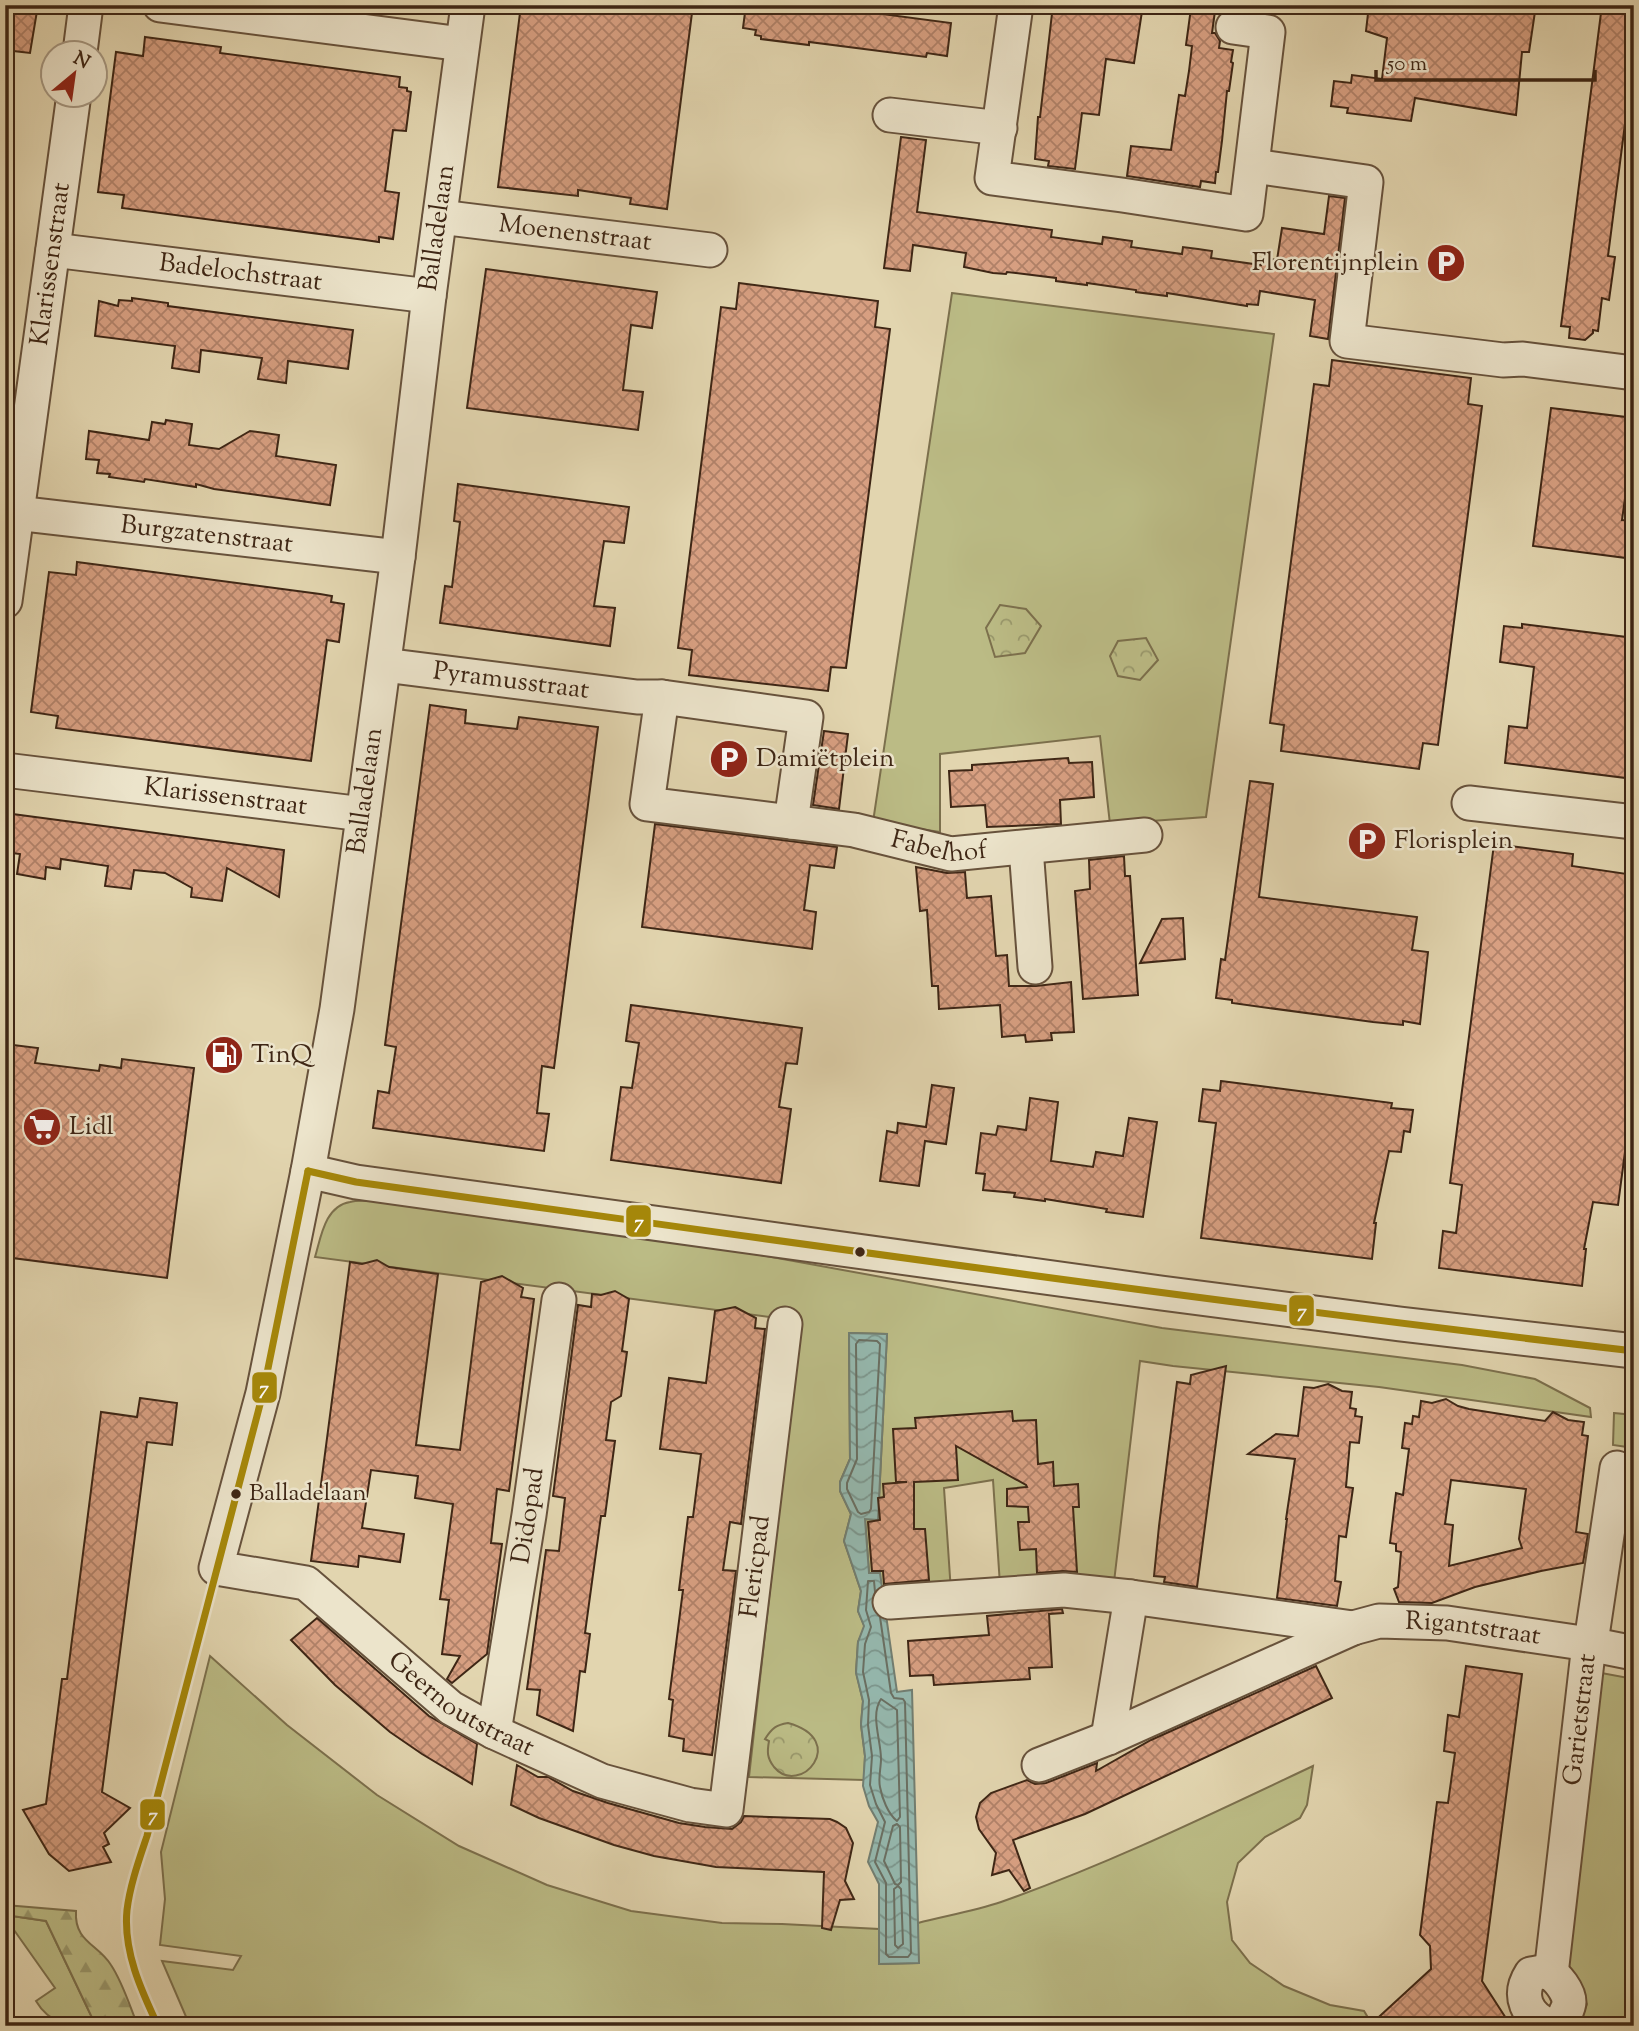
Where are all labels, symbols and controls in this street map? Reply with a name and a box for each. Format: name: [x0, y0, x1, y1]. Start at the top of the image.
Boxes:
north arrow: [38, 38, 108, 108]
scale bar: [1376, 38, 1595, 82]
text: N: [68, 46, 94, 77]
text: 50 m: [1386, 50, 1427, 80]
street label: Balladelaan: [411, 162, 465, 294]
street label: Klarissenstraat: [21, 180, 80, 348]
street label: Moenenstraat: [496, 206, 654, 261]
parking icon: Florentijnplein: [1425, 242, 1467, 284]
street label: Badelochstraat: [157, 245, 324, 301]
place label: Florentijnplein: [1252, 245, 1419, 282]
street label: Burgzatenstraat: [119, 507, 295, 563]
street label: Pyramusstraat: [431, 653, 591, 709]
street label: Balladelaan: [339, 725, 393, 857]
parking icon: Damiëtplein: [708, 738, 750, 780]
place label: Damiëtplein: [756, 741, 894, 778]
street label: Klarissenstraat: [142, 769, 309, 825]
parking icon: Florisplein: [1346, 820, 1388, 862]
street label: Fabelhof: [887, 821, 990, 873]
place label: Florisplein: [1394, 823, 1513, 860]
fuel station icon: TinQ: [203, 1034, 245, 1076]
place label: TinQ: [251, 1037, 315, 1074]
supermarket icon: Lidl: [21, 1106, 63, 1148]
place label: Lidl: [69, 1109, 114, 1146]
line badge: 7: [625, 1204, 652, 1238]
text: 7: [634, 1210, 644, 1237]
unlabelled marker: [853, 1245, 867, 1259]
line badge: 7: [1288, 1294, 1315, 1327]
text: 7: [1297, 1299, 1307, 1326]
line badge: 7: [251, 1371, 278, 1404]
text: 7: [259, 1376, 269, 1403]
street label: Didopad: [503, 1465, 554, 1567]
place label: Balladelaan: [249, 1477, 367, 1511]
marker: Balladelaan: [229, 1487, 243, 1501]
street label: Flericpad: [731, 1513, 780, 1620]
street label: Rigantstraat: [1405, 1603, 1543, 1655]
street label: Geernoutstraat: [379, 1643, 540, 1766]
street label: Garietstraat: [1554, 1652, 1606, 1788]
line badge: 7: [139, 1798, 166, 1831]
text: 7: [148, 1803, 158, 1830]

